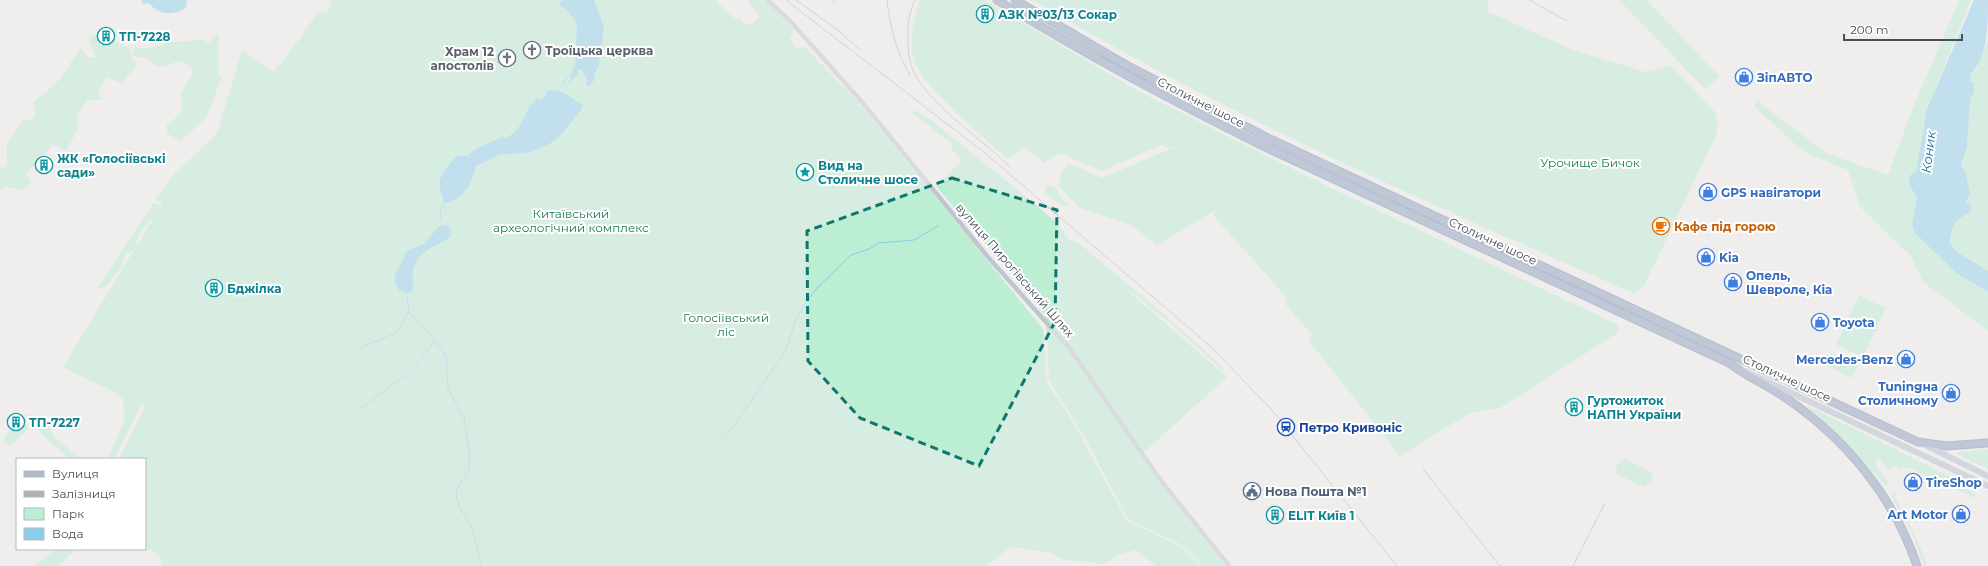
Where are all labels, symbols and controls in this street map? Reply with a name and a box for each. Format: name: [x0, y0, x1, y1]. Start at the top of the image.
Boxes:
building icon: АЗК №03/13 Сокар: [975, 4, 995, 24]
place label: АЗК №03/13 Сокар: [998, 7, 1117, 22]
scale bar: [1844, 16, 1962, 42]
text: 200 m: [1850, 22, 1889, 37]
building icon: ТП-7228: [96, 26, 116, 46]
place label: ТП-7228: [119, 29, 171, 44]
church icon: Троїцька церква: [522, 40, 542, 60]
place label: Троїцька церква: [545, 43, 653, 58]
place label: Храм 12 апостолів: [431, 44, 494, 73]
church icon: Храм 12 апостолів: [497, 48, 517, 68]
shop icon: ЗіпАВТО: [1734, 67, 1754, 87]
place label: ЗіпАВТО: [1756, 70, 1813, 85]
street label: Столичне шосе: [1155, 74, 1247, 130]
water label: Коник: [1917, 130, 1939, 174]
place label: ЖК «Голосіївські сади»: [57, 151, 166, 180]
building icon: ЖК «Голосіївські сади»: [34, 155, 54, 175]
park label: Урочище Бичок: [1540, 155, 1640, 170]
place label: Вид на Столичне шосе: [818, 158, 919, 187]
place icon: Вид на Столичне шосе: [795, 162, 815, 182]
shop icon: GPS навігатори: [1698, 182, 1718, 202]
place label: GPS навігатори: [1721, 185, 1821, 200]
street label: вулиця Пирогівський Шлях: [953, 200, 1078, 341]
park label: Китаївський археологічний комплекс: [493, 206, 649, 235]
street label: Столичне шосе: [1446, 214, 1540, 268]
cafe icon: Кафе під горою: [1651, 216, 1671, 236]
place label: Кафе під горою: [1674, 219, 1776, 234]
shop icon: Kia: [1696, 247, 1716, 267]
place label: Kia: [1719, 250, 1739, 265]
place label: Опель, Шевроле, Кіа: [1746, 268, 1832, 297]
shop icon: Опель, Шевроле, Кіа: [1723, 272, 1743, 292]
building icon: Бджілка: [204, 278, 224, 298]
place label: Бджілка: [227, 281, 282, 296]
park label: Голосіївський ліс: [683, 310, 769, 339]
shop icon: Toyota: [1810, 312, 1830, 332]
place label: Toyota: [1833, 315, 1875, 330]
shop icon: Mercedes-Benz: [1896, 349, 1916, 369]
street label: Столичне шосе: [1740, 351, 1834, 405]
place label: Mercedes-Benz: [1796, 352, 1893, 367]
place label: Tuningна Столичному: [1858, 379, 1939, 408]
shop icon: Tuningна Столичному: [1941, 383, 1961, 403]
place label: Гуртожиток НАПН України: [1587, 393, 1681, 422]
building icon: Гуртожиток НАПН України: [1564, 397, 1584, 417]
building icon: ТП-7227: [6, 412, 26, 432]
place label: ТП-7227: [29, 415, 81, 430]
station icon: Петро Кривоніс: [1276, 417, 1296, 437]
place label: Петро Кривоніс: [1299, 420, 1402, 435]
legend: [16, 458, 146, 550]
text: Вулиця: [52, 466, 99, 481]
shop icon: TireShop: [1903, 472, 1923, 492]
place label: TireShop: [1926, 475, 1982, 490]
public building icon: Нова Пошта №1: [1242, 481, 1262, 501]
place label: Нова Пошта №1: [1265, 484, 1367, 499]
text: Залізниця: [52, 486, 116, 501]
shop icon: Art Motor: [1951, 504, 1971, 524]
building icon: ELIT Київ 1: [1265, 505, 1285, 525]
text: Парк: [52, 506, 84, 521]
place label: Art Motor: [1886, 507, 1948, 522]
place label: ELIT Київ 1: [1288, 508, 1354, 523]
text: Вода: [52, 526, 83, 541]

